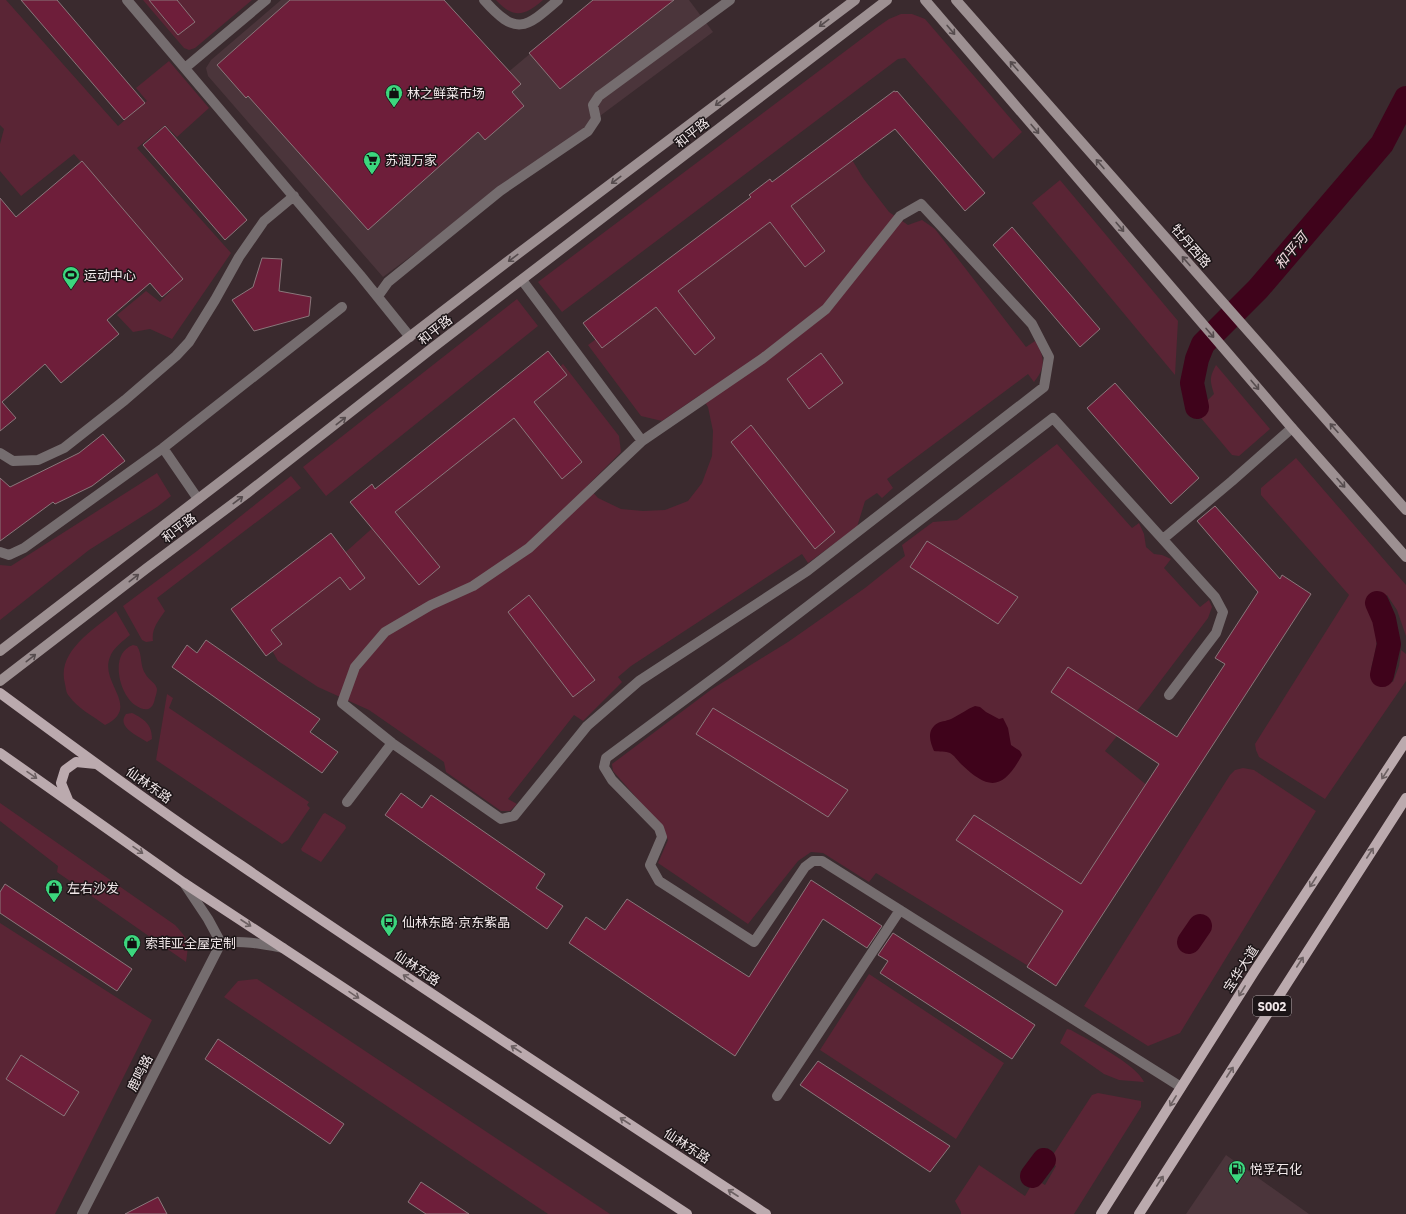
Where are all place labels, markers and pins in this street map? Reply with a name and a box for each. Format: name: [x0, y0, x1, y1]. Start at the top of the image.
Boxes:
shop icon: 林之鲜菜市场: [384, 83, 404, 108]
place label: 林之鲜菜市场: [407, 85, 485, 102]
supermarket icon: 苏润万家: [362, 150, 382, 175]
place label: 苏润万家: [385, 152, 437, 169]
sports icon: 运动中心: [61, 265, 81, 290]
place label: 运动中心: [84, 267, 136, 284]
shop icon: 左右沙发: [44, 878, 64, 903]
place label: 左右沙发: [67, 880, 119, 897]
bus stop icon: 仙林东路·京东紫晶: [379, 912, 399, 937]
place label: 仙林东路·京东紫晶: [402, 914, 510, 931]
shop icon: 索菲亚全屋定制: [122, 933, 142, 958]
place label: 索菲亚全屋定制: [145, 935, 236, 952]
fuel station icon: 悦孚石化: [1227, 1159, 1247, 1184]
place label: 悦孚石化: [1250, 1161, 1302, 1178]

